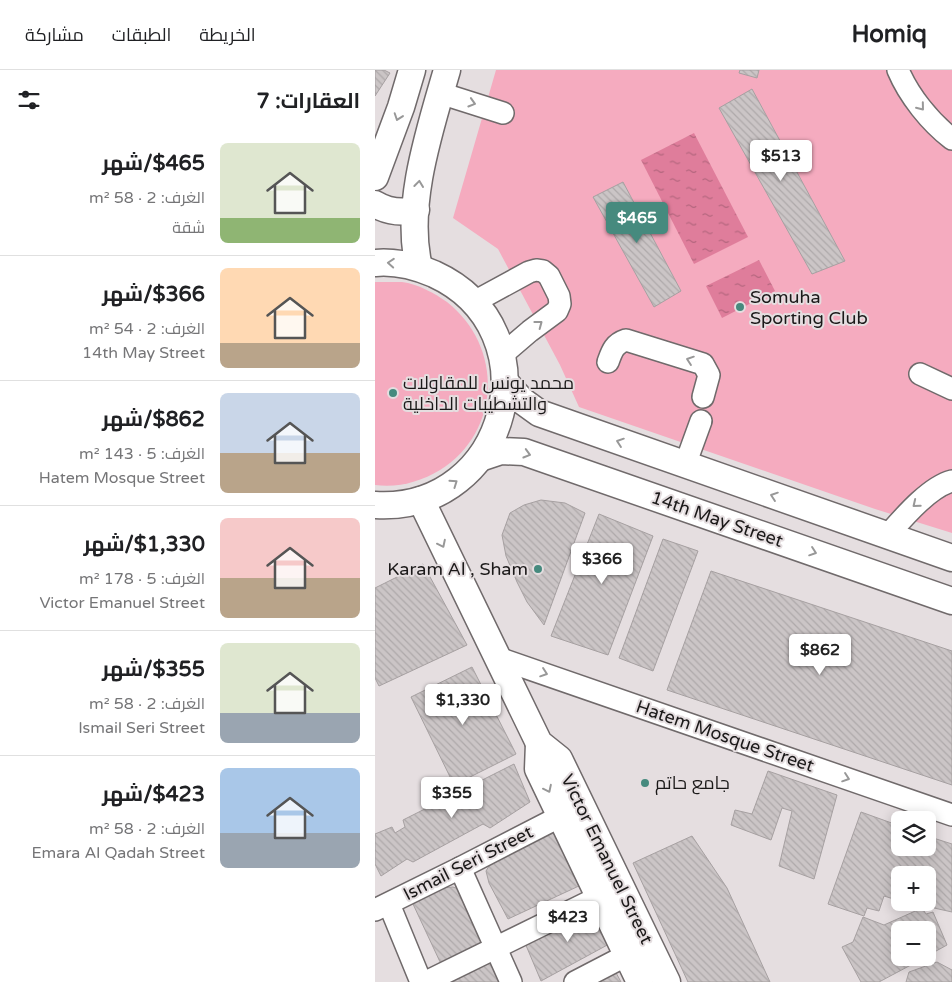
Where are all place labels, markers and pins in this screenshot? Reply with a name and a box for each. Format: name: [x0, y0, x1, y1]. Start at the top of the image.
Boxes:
pin: $513: [751, 140, 811, 182]
pin: $465: [607, 202, 667, 244]
place label: Somuha Sporting Club: [750, 286, 868, 329]
marker: Somuha Sporting Club: [734, 301, 746, 313]
place label: محمد يونس للمقاولات والتشطيبات الداخلية: [403, 372, 574, 415]
marker: محمد يونس للمقاولات والتشطيبات الداخلية: [387, 387, 399, 399]
pin: $366: [572, 542, 632, 585]
place label: Karam Al , Sham: [387, 558, 528, 580]
marker: Karam Al , Sham: [532, 563, 544, 575]
pin: $862: [790, 634, 850, 676]
pin: $1,330: [422, 684, 504, 726]
place label: جامع حاتم: [655, 772, 730, 795]
pin: $355: [422, 776, 482, 819]
marker: جامع حاتم: [639, 777, 651, 789]
pin: $423: [538, 900, 598, 943]

